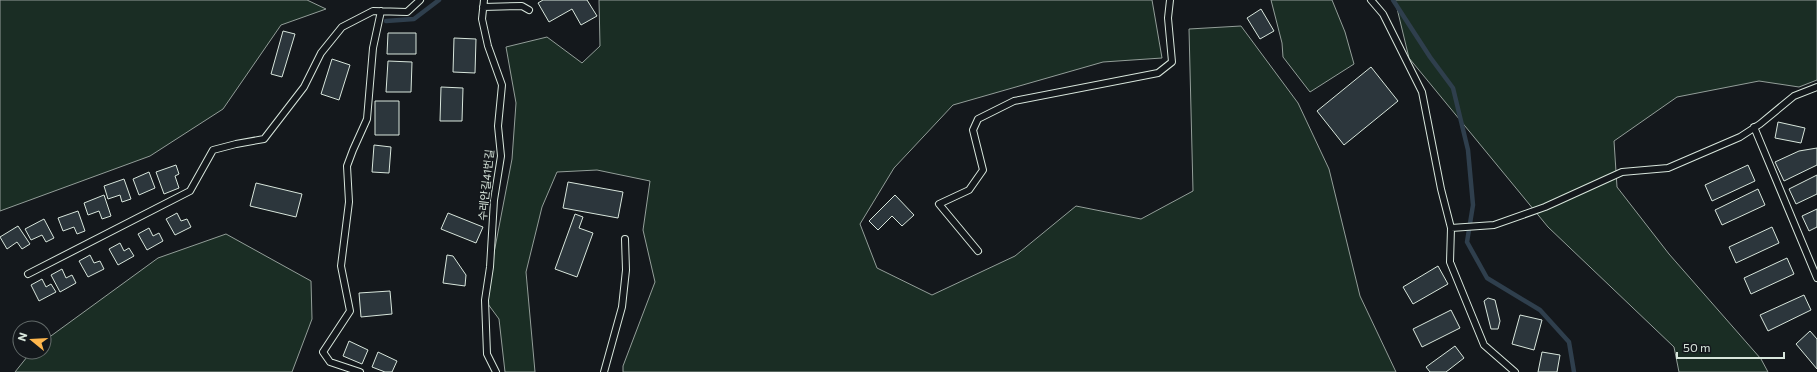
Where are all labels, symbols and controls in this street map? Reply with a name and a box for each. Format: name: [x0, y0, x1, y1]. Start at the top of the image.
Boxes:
street label: 수레안길41번길: [475, 149, 496, 221]
north arrow: [12, 320, 52, 360]
text: N: [15, 331, 29, 343]
scale bar: [1677, 334, 1784, 360]
text: 50 m: [1683, 340, 1711, 354]

